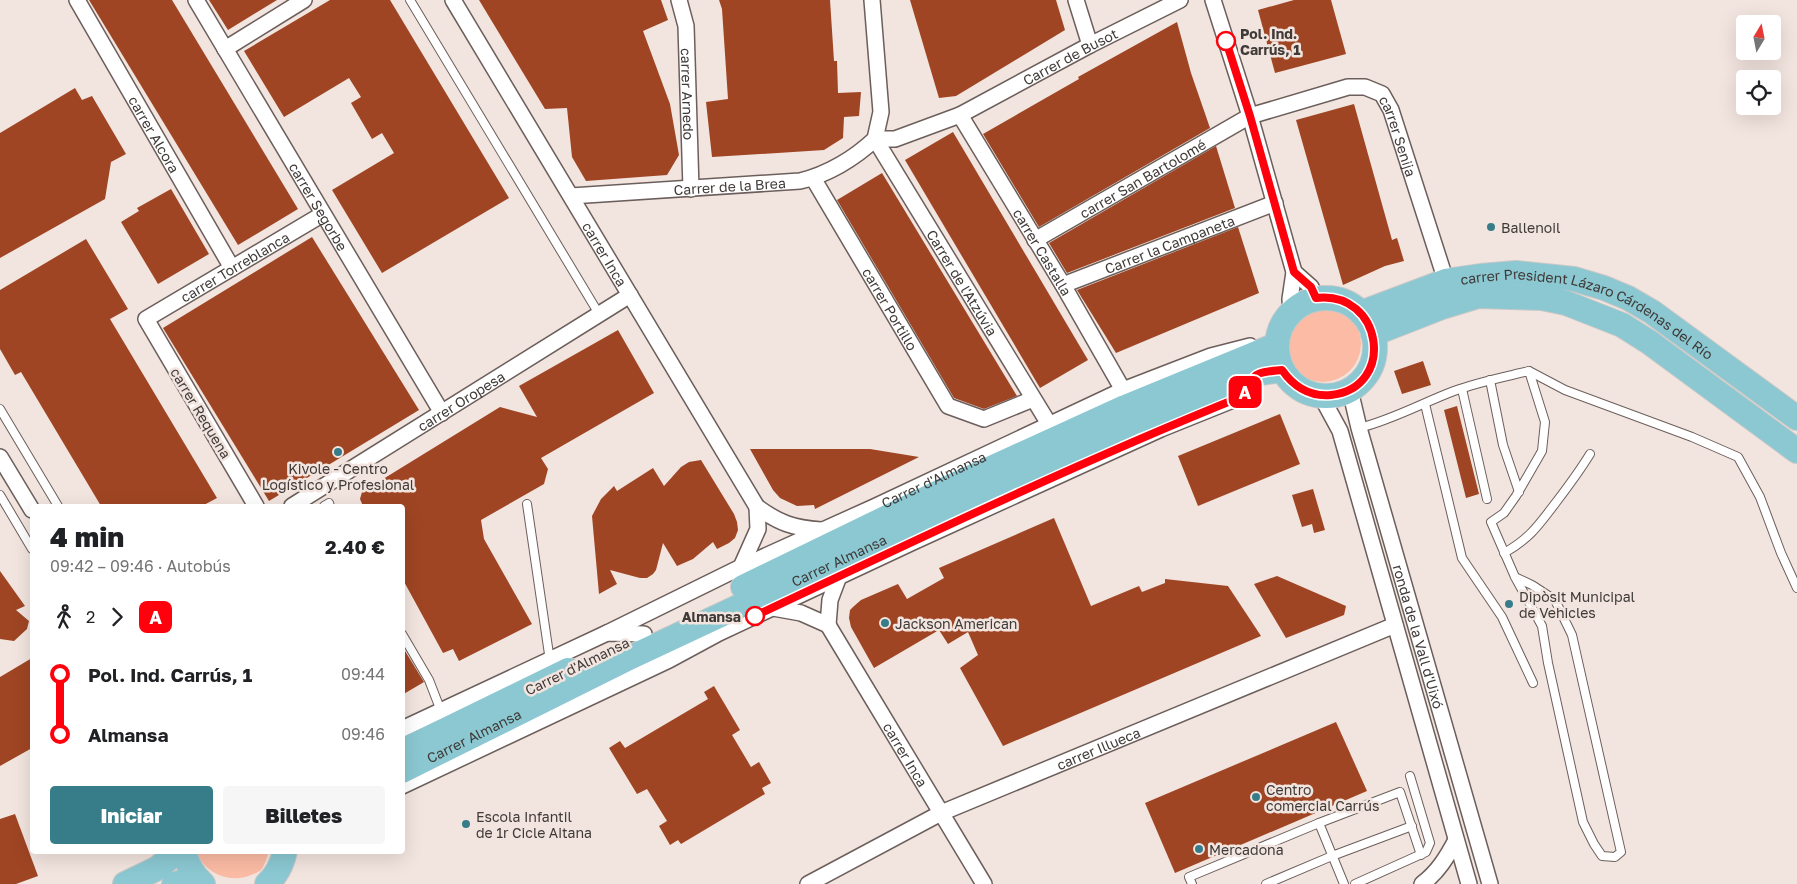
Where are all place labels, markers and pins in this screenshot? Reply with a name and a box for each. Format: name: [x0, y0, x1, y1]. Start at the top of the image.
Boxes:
place label: Pol. Ind. Carrús, 1: [1240, 25, 1300, 58]
marker: Pol. Ind. Carrús, 1: [1216, 31, 1236, 51]
place label: Ballenoil: [1501, 219, 1560, 236]
marker: Ballenoil: [1485, 221, 1497, 233]
marker: Kivole - Centro Logístico y Profesional: [332, 446, 344, 458]
place label: Kivole - Centro Logístico y Profesional: [262, 460, 414, 493]
place label: Dipòsit Municipal de Vehicles: [1519, 588, 1635, 621]
marker: Dipòsit Municipal de Vehicles: [1503, 598, 1515, 610]
marker: Almansa: [745, 606, 765, 626]
place label: Almansa: [682, 608, 741, 625]
place label: Jackson American: [895, 615, 1017, 632]
marker: Jackson American: [879, 617, 891, 629]
place label: Centro comercial Carrús: [1266, 781, 1379, 814]
marker: Centro comercial Carrús: [1250, 791, 1262, 803]
place label: Escola Infantil de 1r Cicle Aitana: [476, 808, 592, 841]
marker: Escola Infantil de 1r Cicle Aitana: [460, 818, 472, 830]
place label: Mercadona: [1209, 841, 1284, 858]
marker: Mercadona: [1193, 843, 1205, 855]

